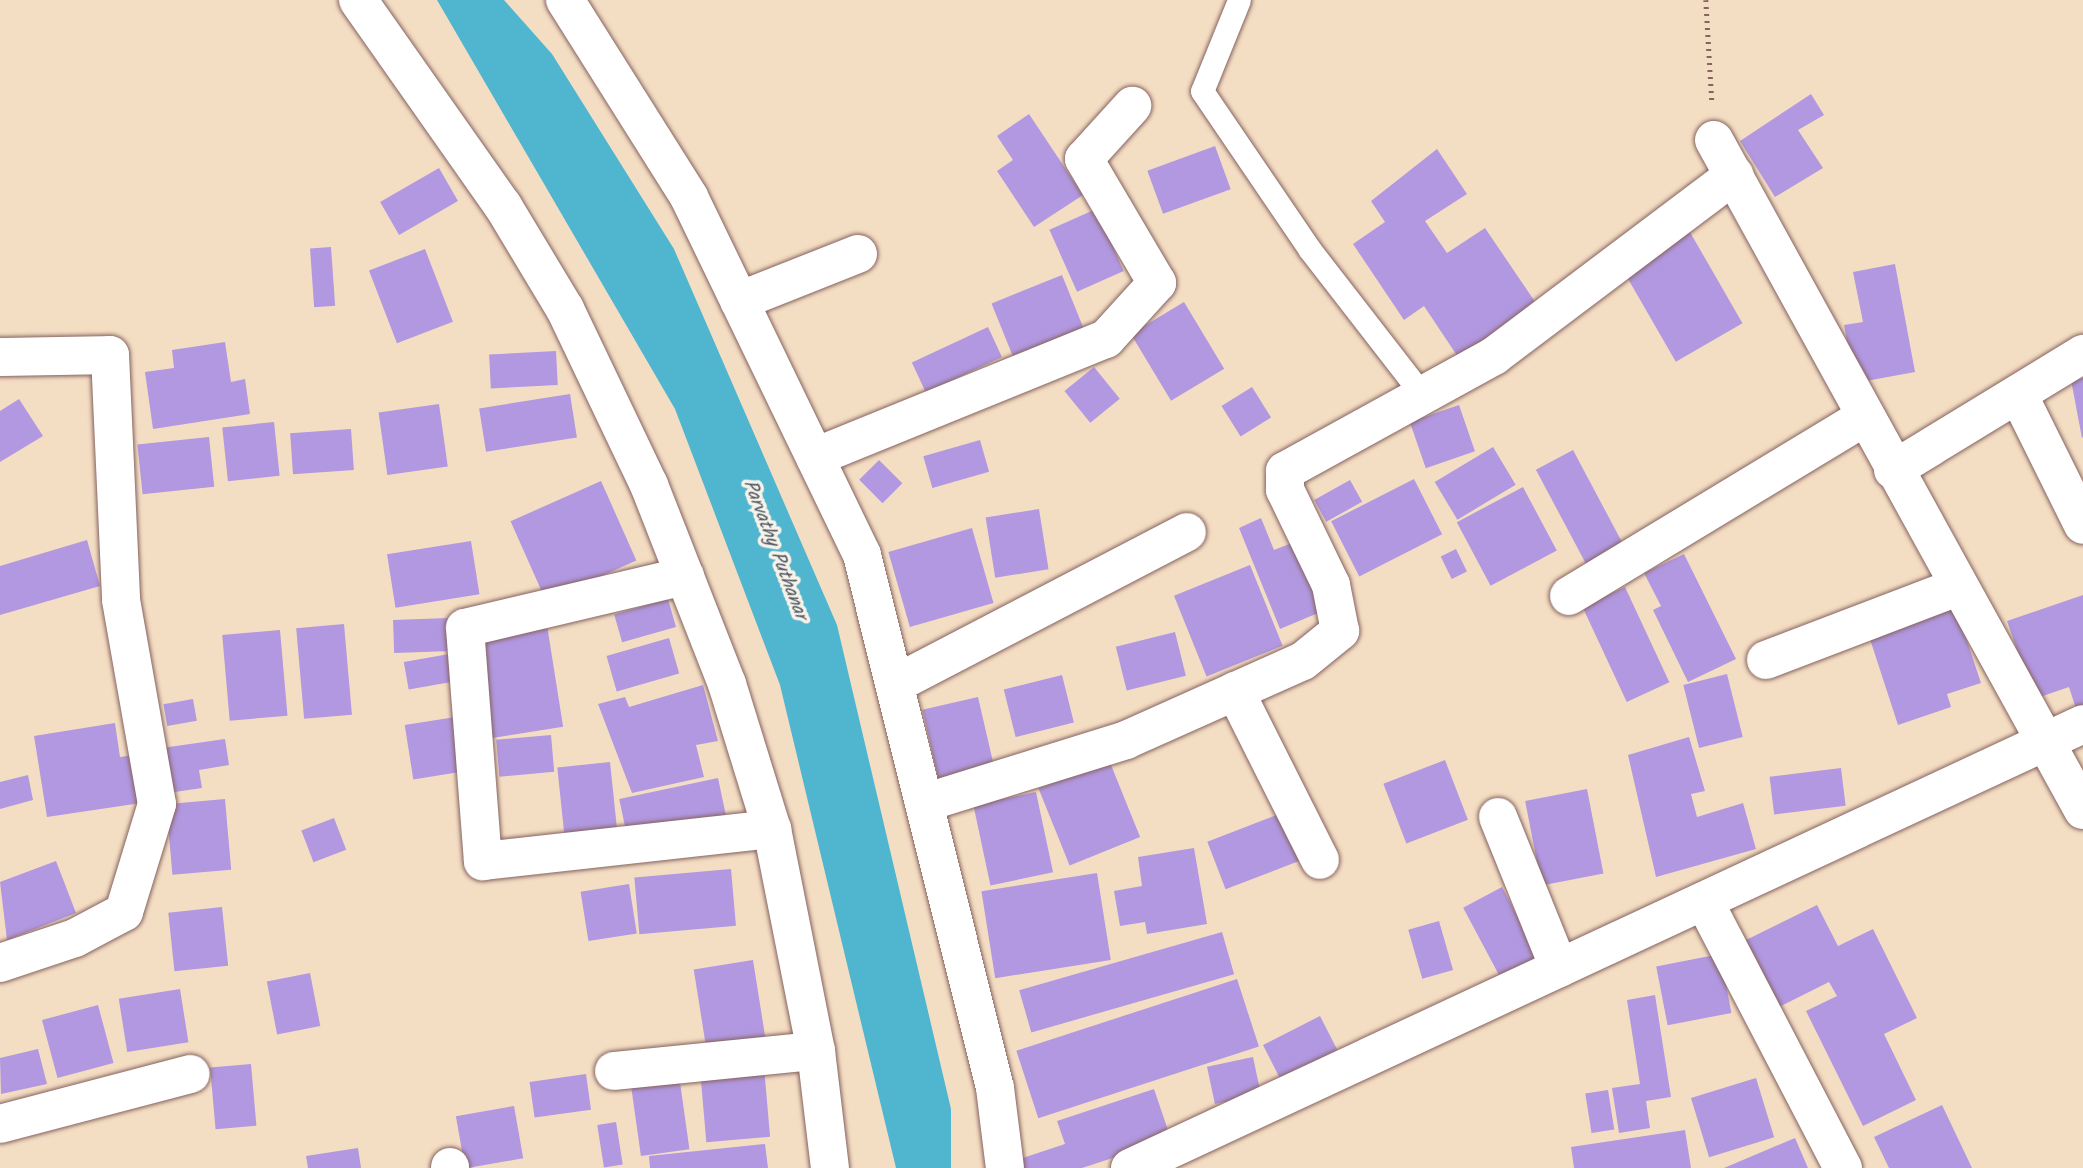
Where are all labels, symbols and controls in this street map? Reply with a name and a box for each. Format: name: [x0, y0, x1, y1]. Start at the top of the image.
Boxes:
water label: Parvathy Puthanar: [737, 477, 811, 623]

